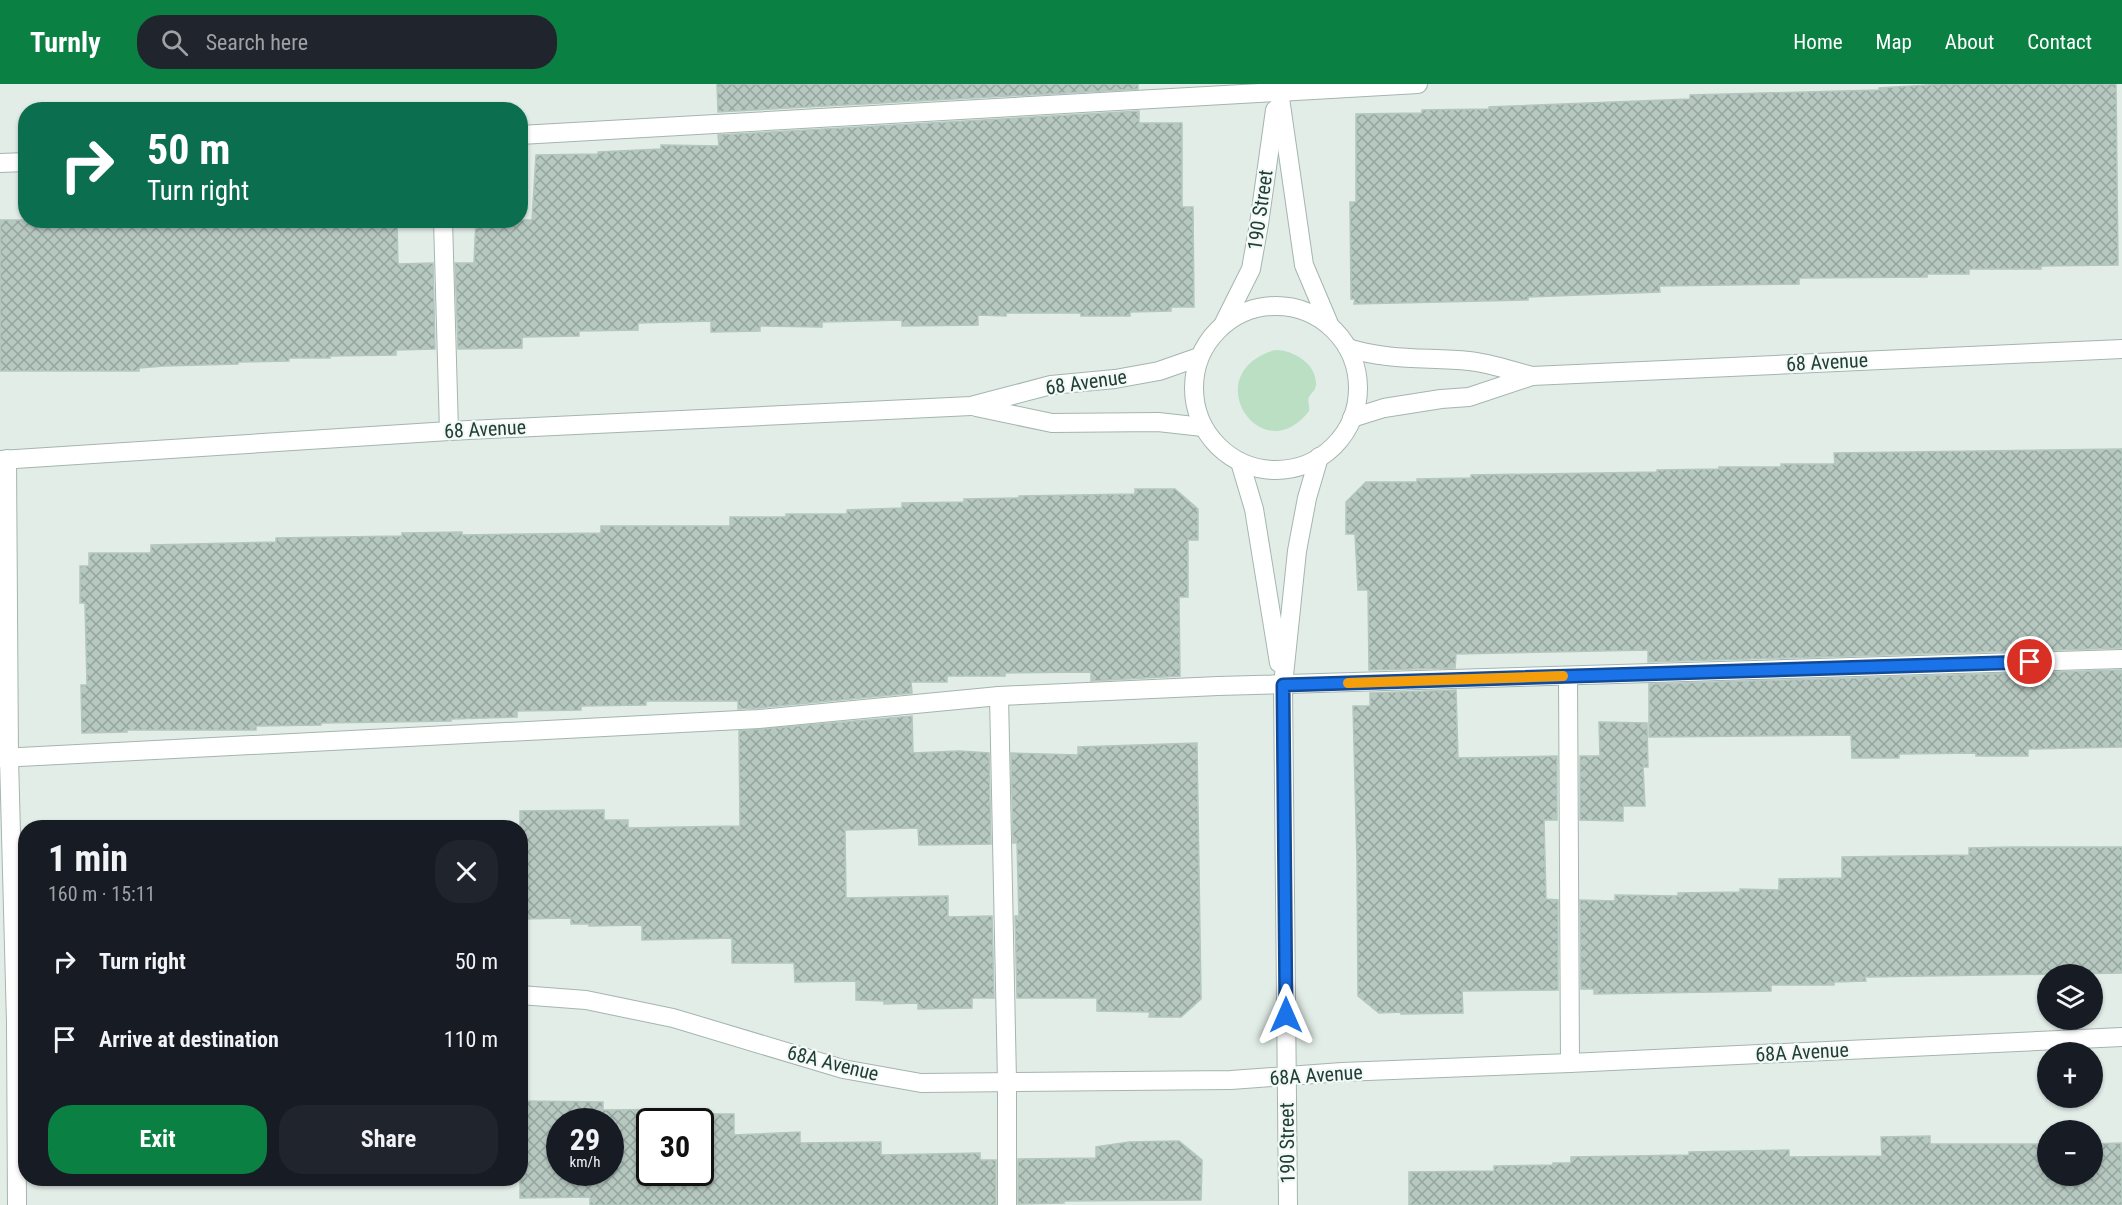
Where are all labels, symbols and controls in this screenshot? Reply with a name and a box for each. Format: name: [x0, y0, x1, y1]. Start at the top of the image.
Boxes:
search box: [137, 15, 557, 69]
text: Turnly: [30, 26, 101, 59]
icon: search: [158, 26, 191, 59]
text: Search here: [206, 30, 308, 55]
text: Home: [1793, 30, 1843, 54]
text: Map: [1876, 30, 1912, 54]
text: About: [1945, 30, 1994, 54]
text: Contact: [2027, 30, 2092, 54]
text: 50 m: [147, 125, 230, 174]
icon: right: [48, 126, 126, 204]
street label: 190 Street: [1242, 168, 1278, 252]
text: Turn right: [147, 175, 249, 207]
street label: 68 Avenue: [1785, 348, 1869, 376]
street label: 68 Avenue: [1044, 364, 1128, 400]
street label: 68 Avenue: [443, 415, 527, 443]
pin: [2004, 636, 2055, 687]
icon: arrive: [2013, 645, 2046, 678]
text: 1 min: [48, 838, 128, 880]
button: close: [435, 840, 498, 903]
text: 160 m · 15:11: [48, 882, 155, 906]
icon: right: [48, 945, 81, 978]
text: Turn right: [99, 949, 186, 974]
text: 50 m: [455, 949, 498, 974]
map controls: [2037, 964, 2103, 1186]
button: layers: [2037, 964, 2103, 1030]
position arrow: [1254, 983, 1318, 1047]
icon: arrive: [48, 1023, 81, 1056]
text: Arrive at destination: [99, 1027, 279, 1052]
text: 110 m: [444, 1027, 498, 1052]
street label: 68A Avenue: [1755, 1038, 1849, 1066]
street label: 68A Avenue: [785, 1040, 881, 1086]
button: +: [2037, 1042, 2103, 1108]
street label: 68A Avenue: [1269, 1060, 1363, 1090]
street label: 190 Street: [1274, 1102, 1300, 1184]
button: Exit: [48, 1105, 267, 1174]
button: Share: [279, 1105, 498, 1174]
speed limit sign: 30: [636, 1108, 714, 1186]
button: −: [2037, 1120, 2103, 1186]
text: 29: [570, 1122, 600, 1157]
text: km/h: [570, 1153, 600, 1171]

